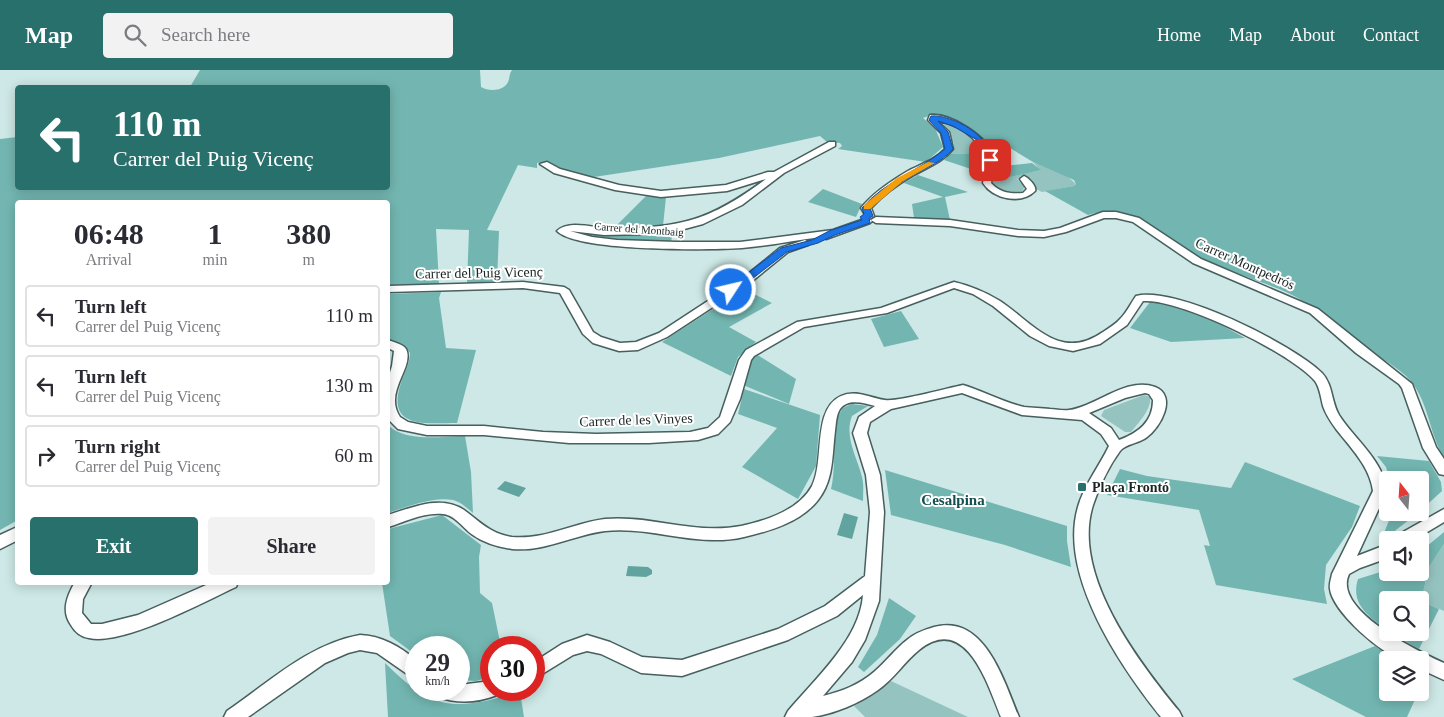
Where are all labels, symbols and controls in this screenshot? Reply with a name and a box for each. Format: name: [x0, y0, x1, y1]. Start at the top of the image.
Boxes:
search box: [103, 13, 453, 58]
icon: search: [121, 21, 149, 49]
text: Map: [25, 22, 73, 48]
text: Search here: [161, 24, 250, 45]
text: Home: [1157, 25, 1201, 45]
text: Map: [1229, 25, 1262, 45]
text: About: [1290, 25, 1335, 45]
text: Contact: [1363, 25, 1419, 45]
icon: left: [30, 105, 95, 170]
text: 110 m: [113, 105, 201, 144]
pin: [969, 139, 1011, 181]
text: Carrer del Puig Vicenç: [113, 146, 313, 171]
icon: arrive: [976, 146, 1004, 174]
text: 06:48: [74, 217, 144, 250]
text: 1: [207, 217, 222, 250]
text: 380: [286, 217, 331, 250]
street label: Carrer del Montbaig: [594, 220, 685, 238]
street label: Carrer Montpedrós: [1193, 235, 1297, 293]
text: Arrival: [86, 251, 132, 268]
text: min: [203, 251, 227, 268]
text: m: [302, 251, 315, 268]
position arrow: [704, 263, 756, 315]
street label: Carrer del Puig Vicenç: [415, 264, 543, 282]
text: Turn left: [75, 296, 147, 317]
icon: left: [32, 302, 60, 330]
text: 110 m: [326, 305, 373, 326]
text: Carrer del Puig Vicenç: [75, 318, 221, 335]
text: Turn left: [75, 366, 147, 387]
icon: left: [32, 372, 60, 400]
text: 130 m: [325, 375, 373, 396]
text: Carrer del Puig Vicenç: [75, 388, 221, 405]
street label: Carrer de les Vinyes: [579, 411, 693, 429]
text: Turn right: [75, 436, 160, 457]
icon: right: [32, 442, 60, 470]
text: 60 m: [334, 445, 373, 466]
text: Carrer del Puig Vicenç: [75, 458, 221, 475]
north arrow: [1379, 471, 1429, 521]
map controls: [1379, 471, 1429, 701]
place label: Plaça Frontó: [1092, 480, 1169, 495]
marker: Plaça Frontó: [1076, 481, 1088, 493]
district label: Cesalpina: [921, 492, 985, 508]
button: Exit: [30, 517, 198, 575]
button: Share: [208, 517, 375, 575]
button: sound: [1379, 531, 1429, 581]
button: search: [1379, 591, 1429, 641]
speed limit sign: 30: [480, 636, 545, 701]
text: 29: [425, 649, 450, 676]
button: layers: [1379, 651, 1429, 701]
text: km/h: [425, 674, 450, 688]

